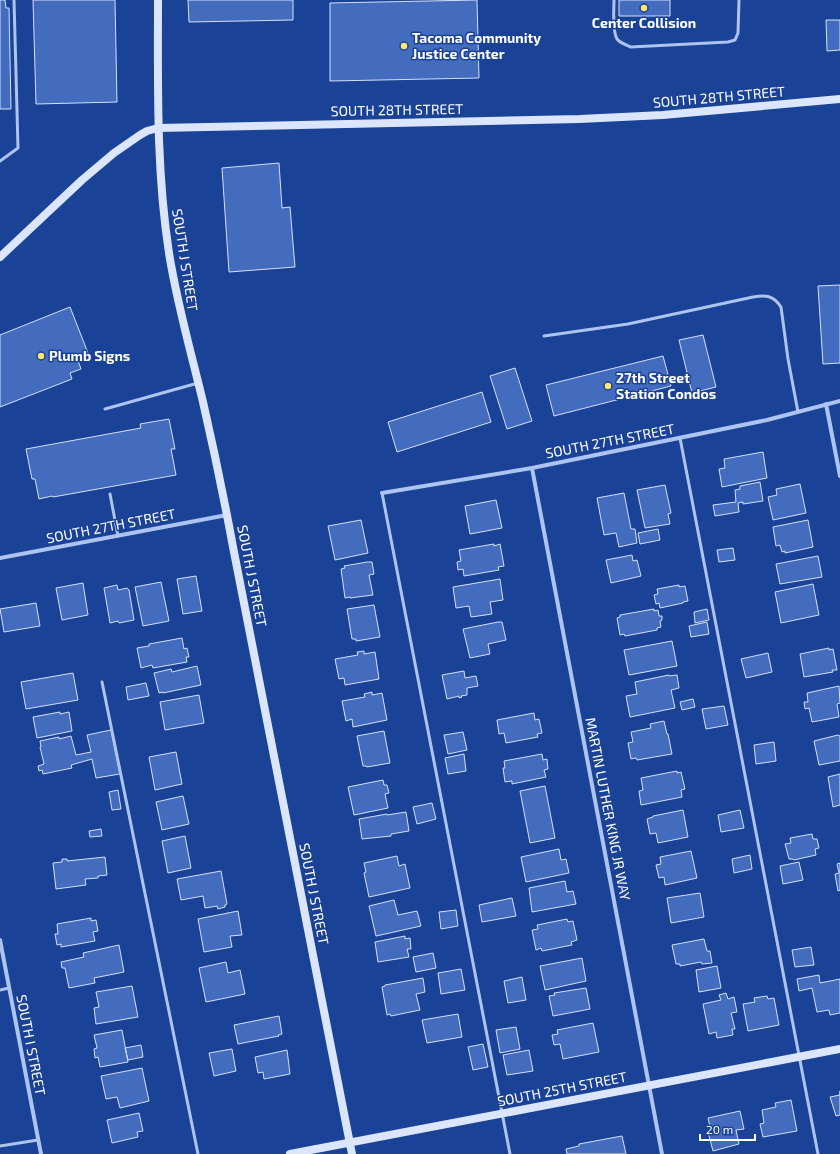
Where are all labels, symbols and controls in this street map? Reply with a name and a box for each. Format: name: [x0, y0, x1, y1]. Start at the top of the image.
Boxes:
marker: Center Collision: [639, 3, 649, 13]
place label: Center Collision: [592, 14, 696, 31]
place label: Tacoma Community Justice Center: [412, 29, 541, 62]
marker: Tacoma Community Justice Center: [399, 41, 409, 51]
street label: SOUTH 28TH STREET: [652, 82, 786, 111]
street label: SOUTH 28TH STREET: [331, 100, 463, 119]
street label: SOUTH J STREET: [169, 208, 202, 312]
place label: Plumb Signs: [49, 347, 130, 364]
marker: Plumb Signs: [36, 351, 46, 361]
place label: 27th Street Station Condos: [616, 369, 716, 402]
marker: 27th Street Station Condos: [603, 381, 613, 391]
street label: SOUTH 27TH STREET: [544, 420, 676, 461]
street label: SOUTH 27TH STREET: [45, 505, 177, 546]
street label: SOUTH J STREET: [234, 524, 271, 628]
street label: MARTIN LUTHER KING JR WAY: [582, 716, 635, 902]
street label: SOUTH J STREET: [296, 842, 333, 946]
street label: SOUTH I STREET: [13, 993, 50, 1097]
street label: SOUTH 25TH STREET: [496, 1068, 628, 1109]
scale bar: [700, 1116, 755, 1142]
text: 20 m: [706, 1122, 733, 1136]

